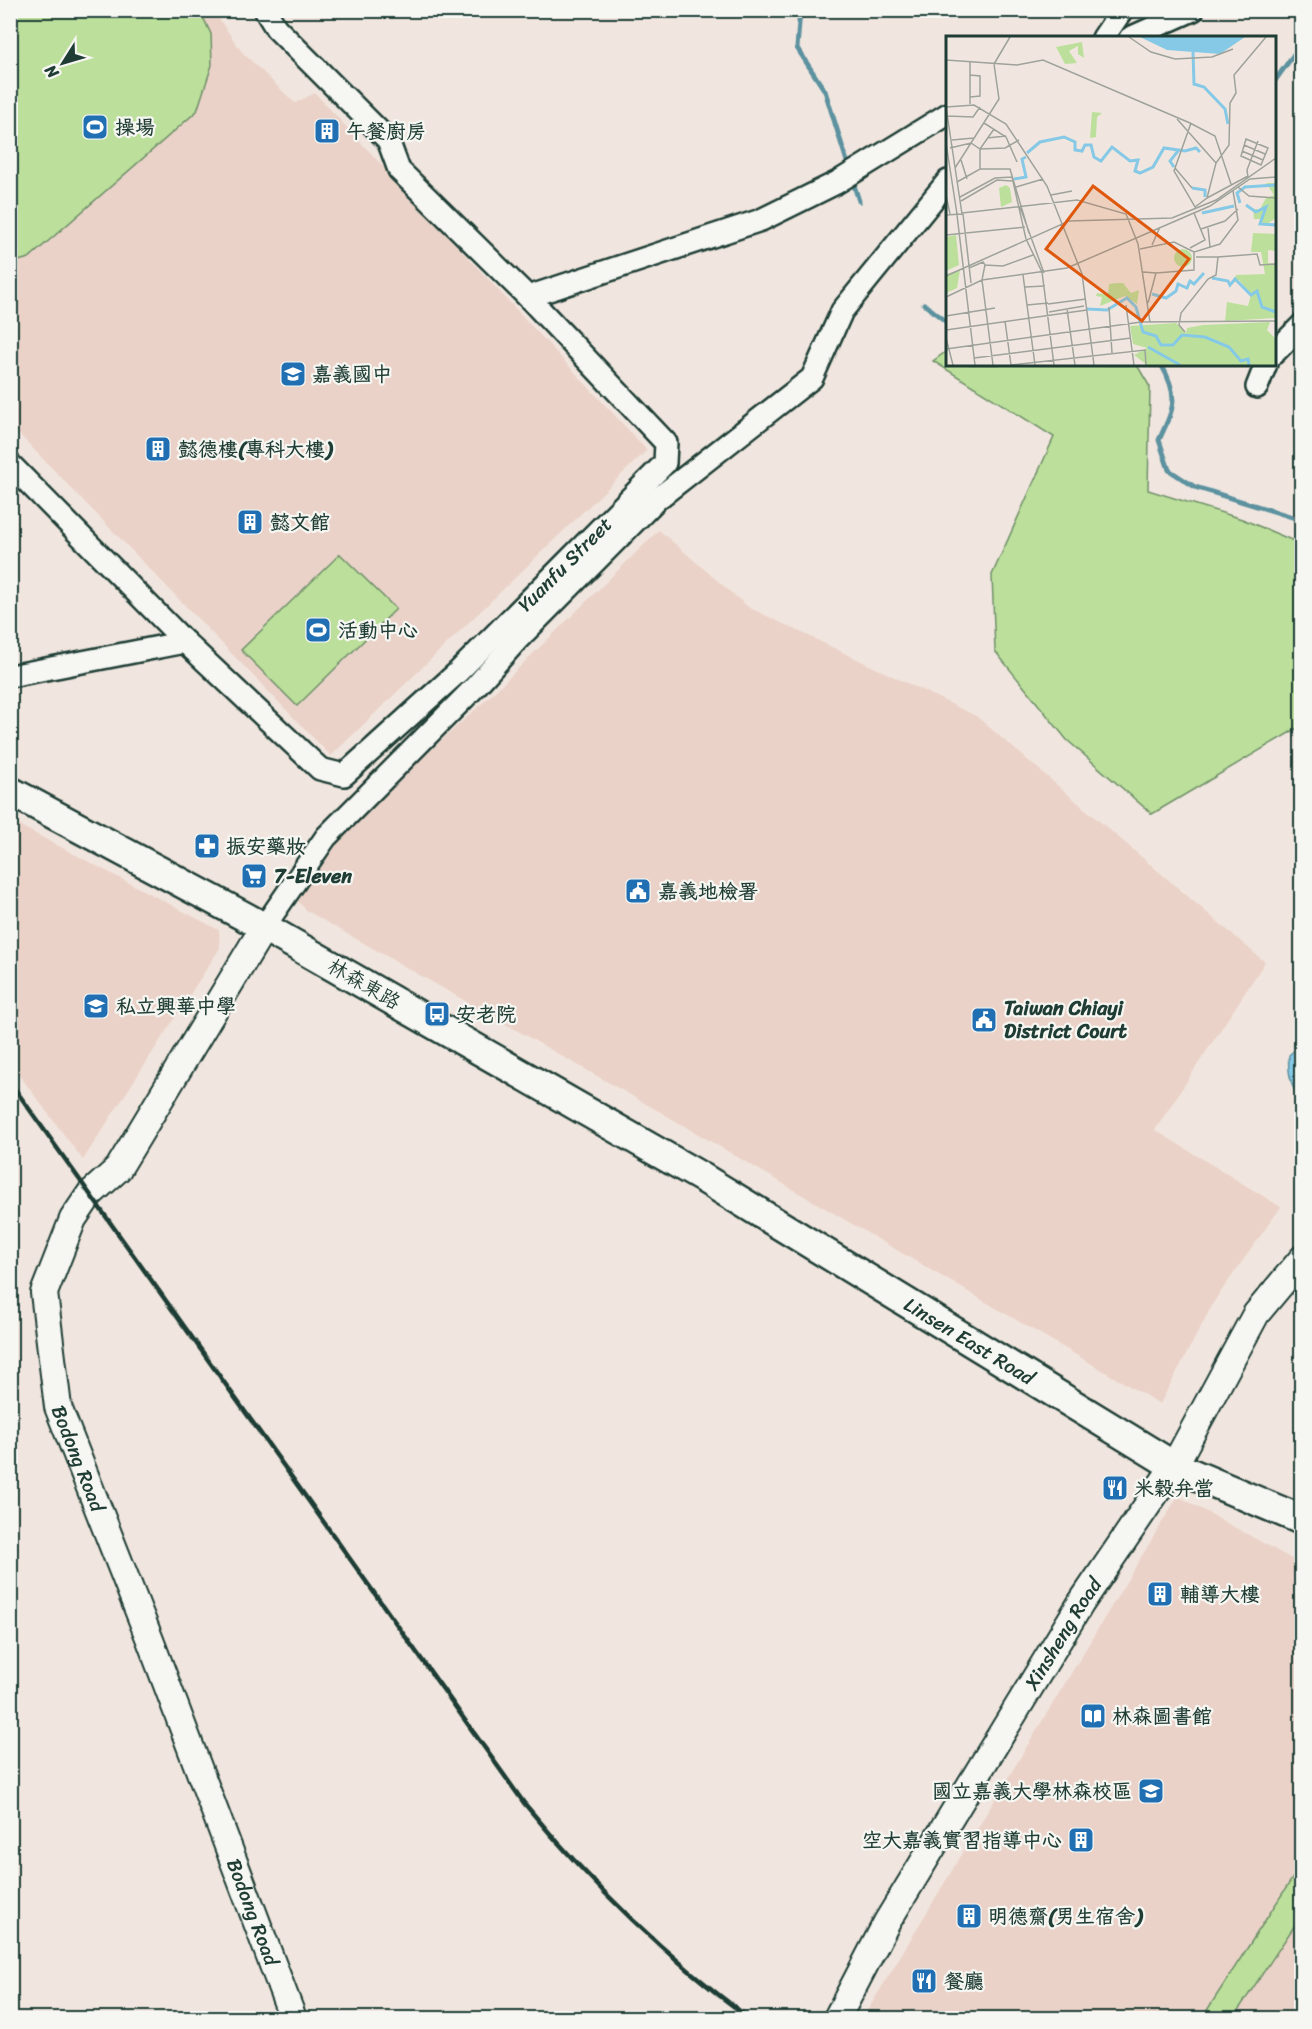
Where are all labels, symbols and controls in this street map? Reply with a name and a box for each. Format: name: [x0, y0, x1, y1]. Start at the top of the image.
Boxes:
north arrow: [33, 33, 93, 93]
inset map: [946, 36, 1276, 366]
text: N: [36, 58, 67, 86]
place label: 操場: [115, 110, 155, 145]
sports icon: 操場: [80, 112, 110, 142]
place label: 午餐廚房: [346, 114, 426, 149]
building icon: 午餐廚房: [312, 116, 342, 146]
place label: 嘉義國中: [312, 357, 392, 392]
school or university icon: 嘉義國中: [278, 359, 308, 389]
place label: 懿德樓(專科大樓): [178, 432, 334, 467]
building icon: 懿德樓(專科大樓): [143, 434, 173, 464]
place label: 懿文館: [270, 505, 330, 540]
building icon: 懿文館: [235, 507, 265, 537]
street label: Yuanfu Street: [509, 508, 621, 620]
place label: 活動中心: [338, 613, 418, 648]
sports icon: 活動中心: [303, 615, 333, 645]
place label: 振安藥妝: [226, 829, 306, 864]
pharmacy icon: 振安藥妝: [192, 831, 222, 861]
place label: 7-Eleven: [274, 859, 352, 894]
supermarket icon: 7-Eleven: [239, 861, 269, 891]
place label: 嘉義地檢署: [658, 874, 758, 909]
public building icon: 嘉義地檢署: [623, 876, 653, 906]
street label: 林森東路: [321, 949, 408, 1020]
place label: 私立興華中學: [116, 989, 236, 1024]
school or university icon: 私立興華中學: [81, 991, 111, 1021]
place label: Taiwan Chiayi District Court: [1004, 991, 1127, 1049]
place label: 安老院: [456, 997, 516, 1032]
bus stop icon: 安老院: [422, 999, 452, 1029]
public building icon: Taiwan Chiayi District Court: [969, 1005, 999, 1035]
street label: Linsen East Road: [897, 1287, 1043, 1395]
street label: Bodong Road: [41, 1400, 116, 1518]
place label: 米穀弁當: [1134, 1471, 1214, 1506]
restaurant icon: 米穀弁當: [1100, 1473, 1130, 1503]
street label: Xinsheng Road: [1014, 1569, 1112, 1698]
place label: 輔導大樓: [1180, 1577, 1260, 1612]
building icon: 輔導大樓: [1145, 1579, 1175, 1609]
place label: 林森圖書館: [1112, 1699, 1212, 1734]
library icon: 林森圖書館: [1078, 1701, 1108, 1731]
place label: 國立嘉義大學林森校區: [932, 1774, 1132, 1809]
school or university icon: 國立嘉義大學林森校區: [1136, 1776, 1166, 1806]
place label: 空大嘉義實習指導中心: [862, 1823, 1062, 1858]
building icon: 空大嘉義實習指導中心: [1066, 1825, 1096, 1855]
street label: Bodong Road: [217, 1853, 290, 1972]
place label: 明德齋(男生宿舍): [988, 1899, 1144, 1934]
building icon: 明德齋(男生宿舍): [954, 1901, 984, 1931]
place label: 餐廳: [944, 1964, 984, 1999]
restaurant icon: 餐廳: [909, 1966, 939, 1996]

